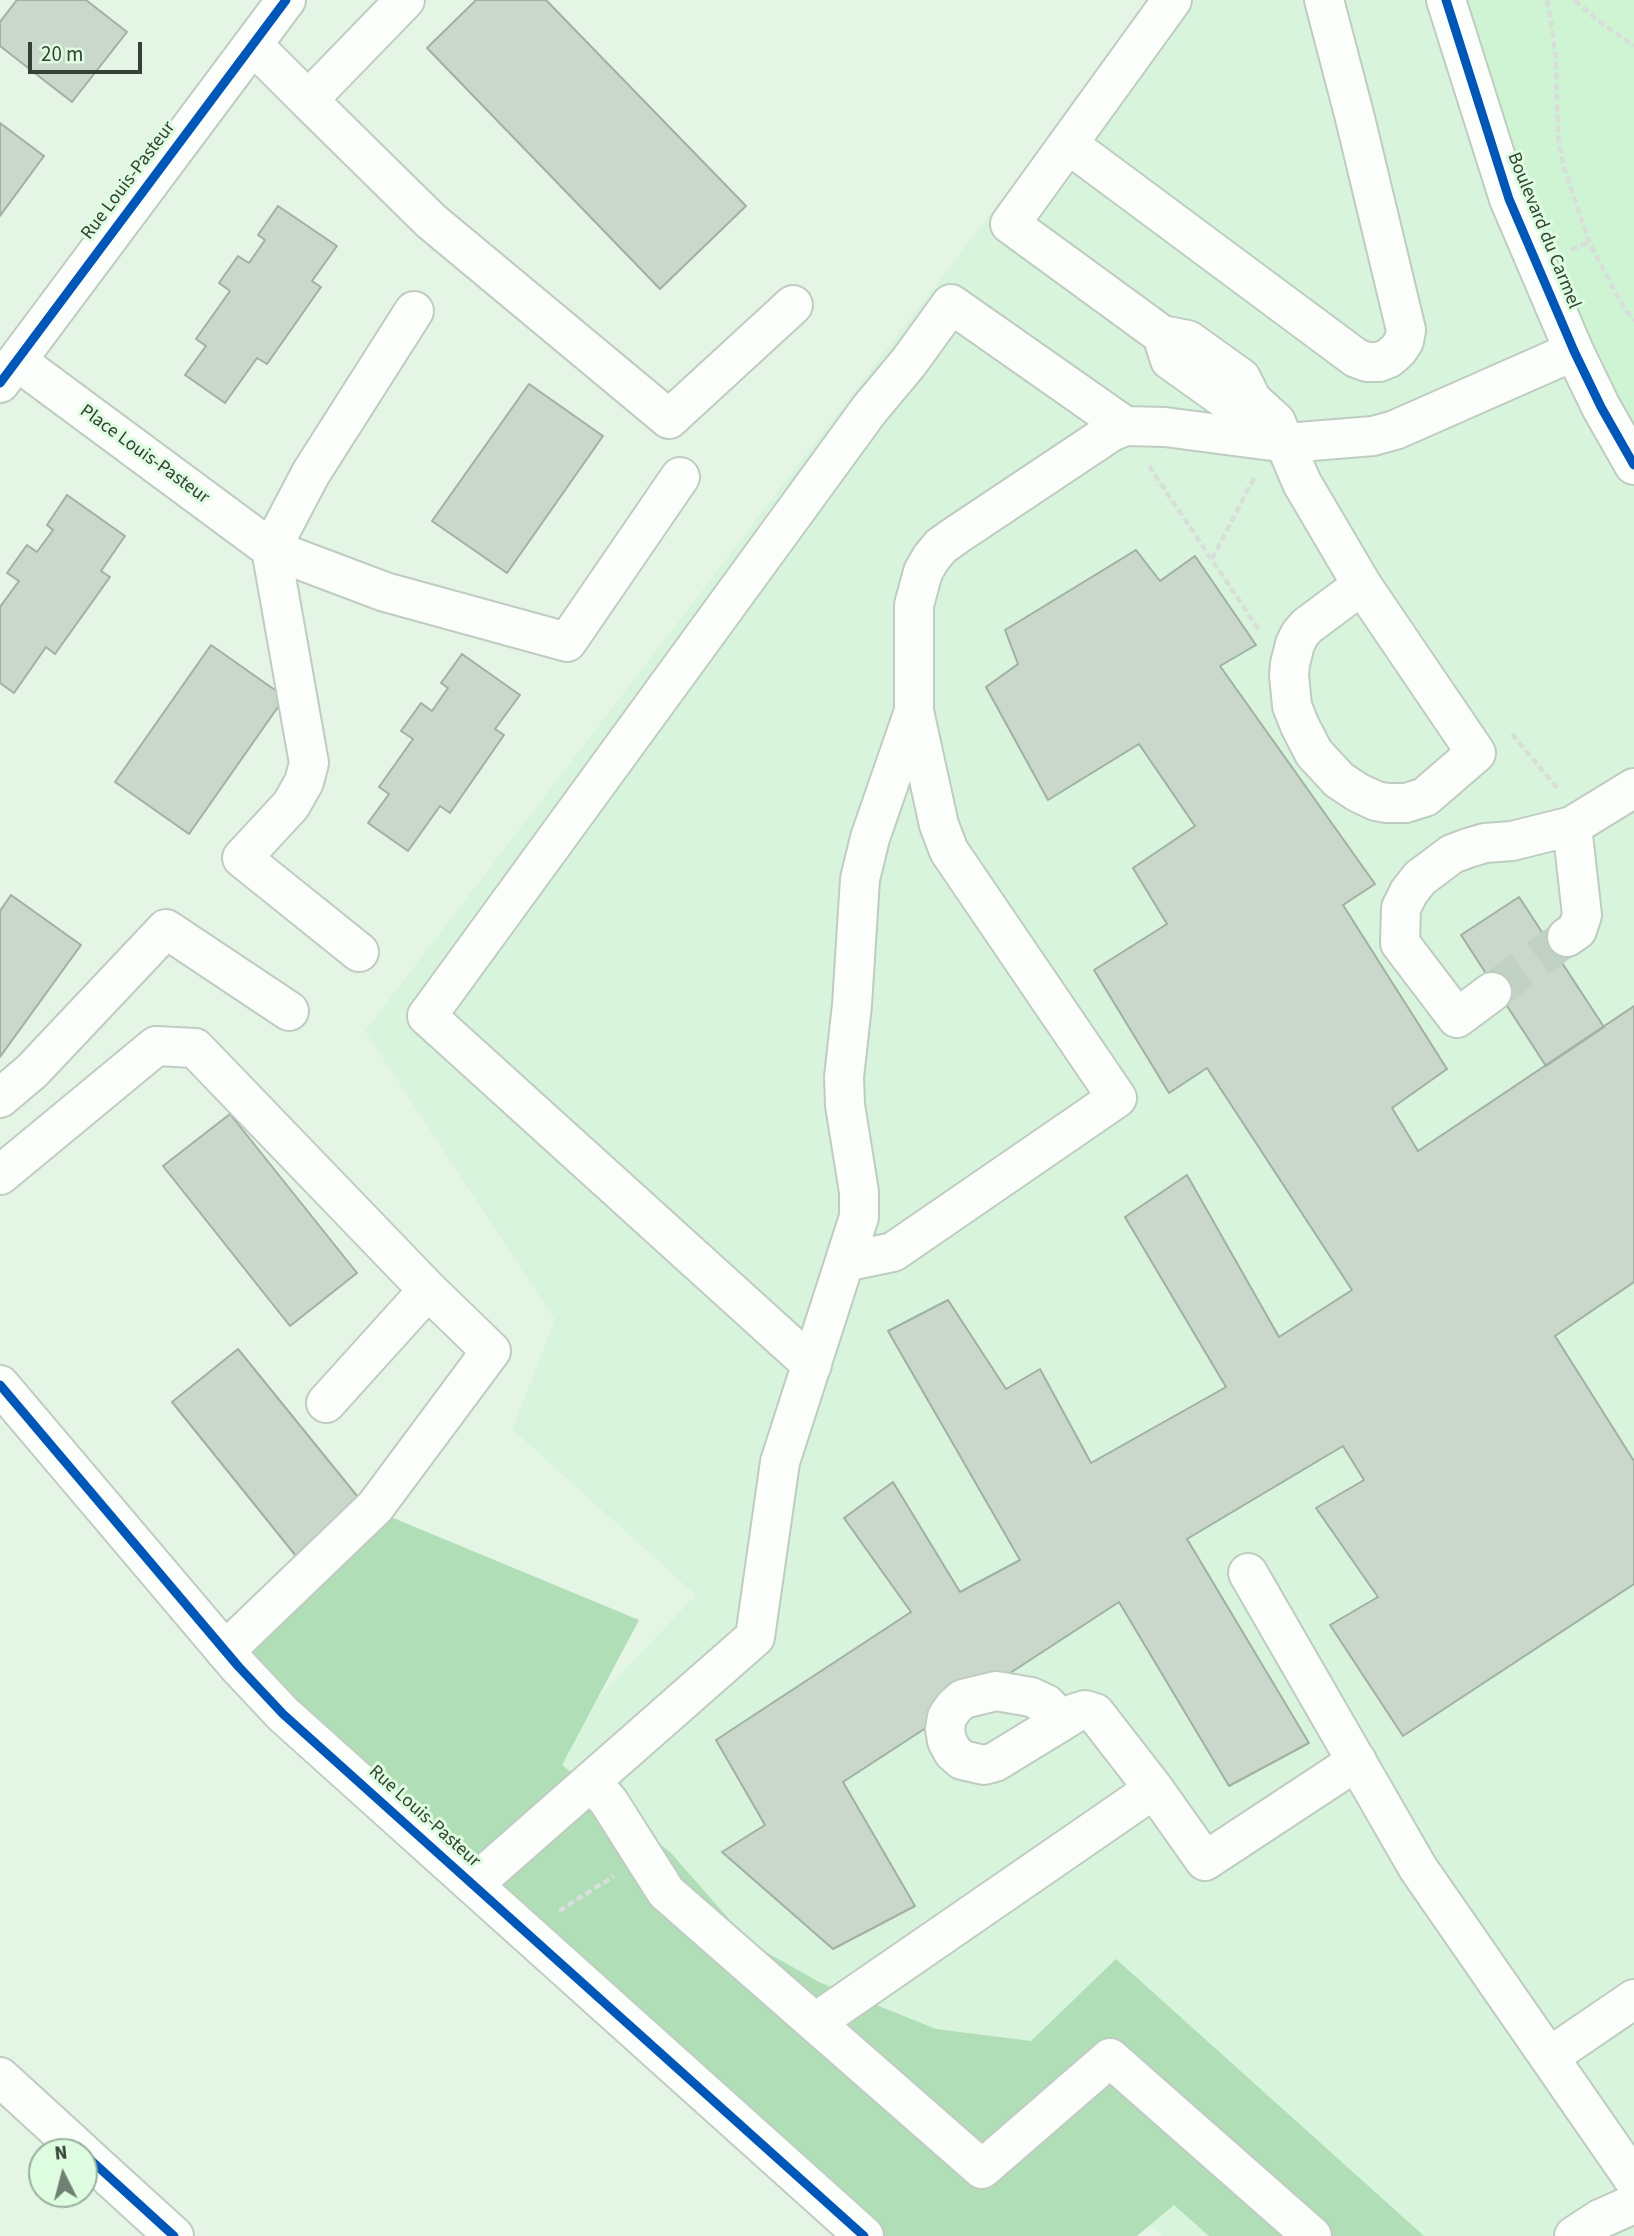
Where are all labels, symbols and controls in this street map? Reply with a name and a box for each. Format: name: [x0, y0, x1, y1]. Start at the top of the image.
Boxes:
scale bar: [32, 28, 145, 72]
text: 20 m: [41, 39, 83, 69]
street label: Rue Louis-Pasteur: [77, 117, 181, 245]
street label: Boulevard du Carmel: [1501, 149, 1585, 313]
street label: Place Louis-Pasteur: [75, 400, 213, 510]
street label: Rue Louis-Pasteur: [363, 1761, 485, 1873]
north arrow: [28, 2138, 98, 2208]
text: N: [53, 2140, 69, 2168]

